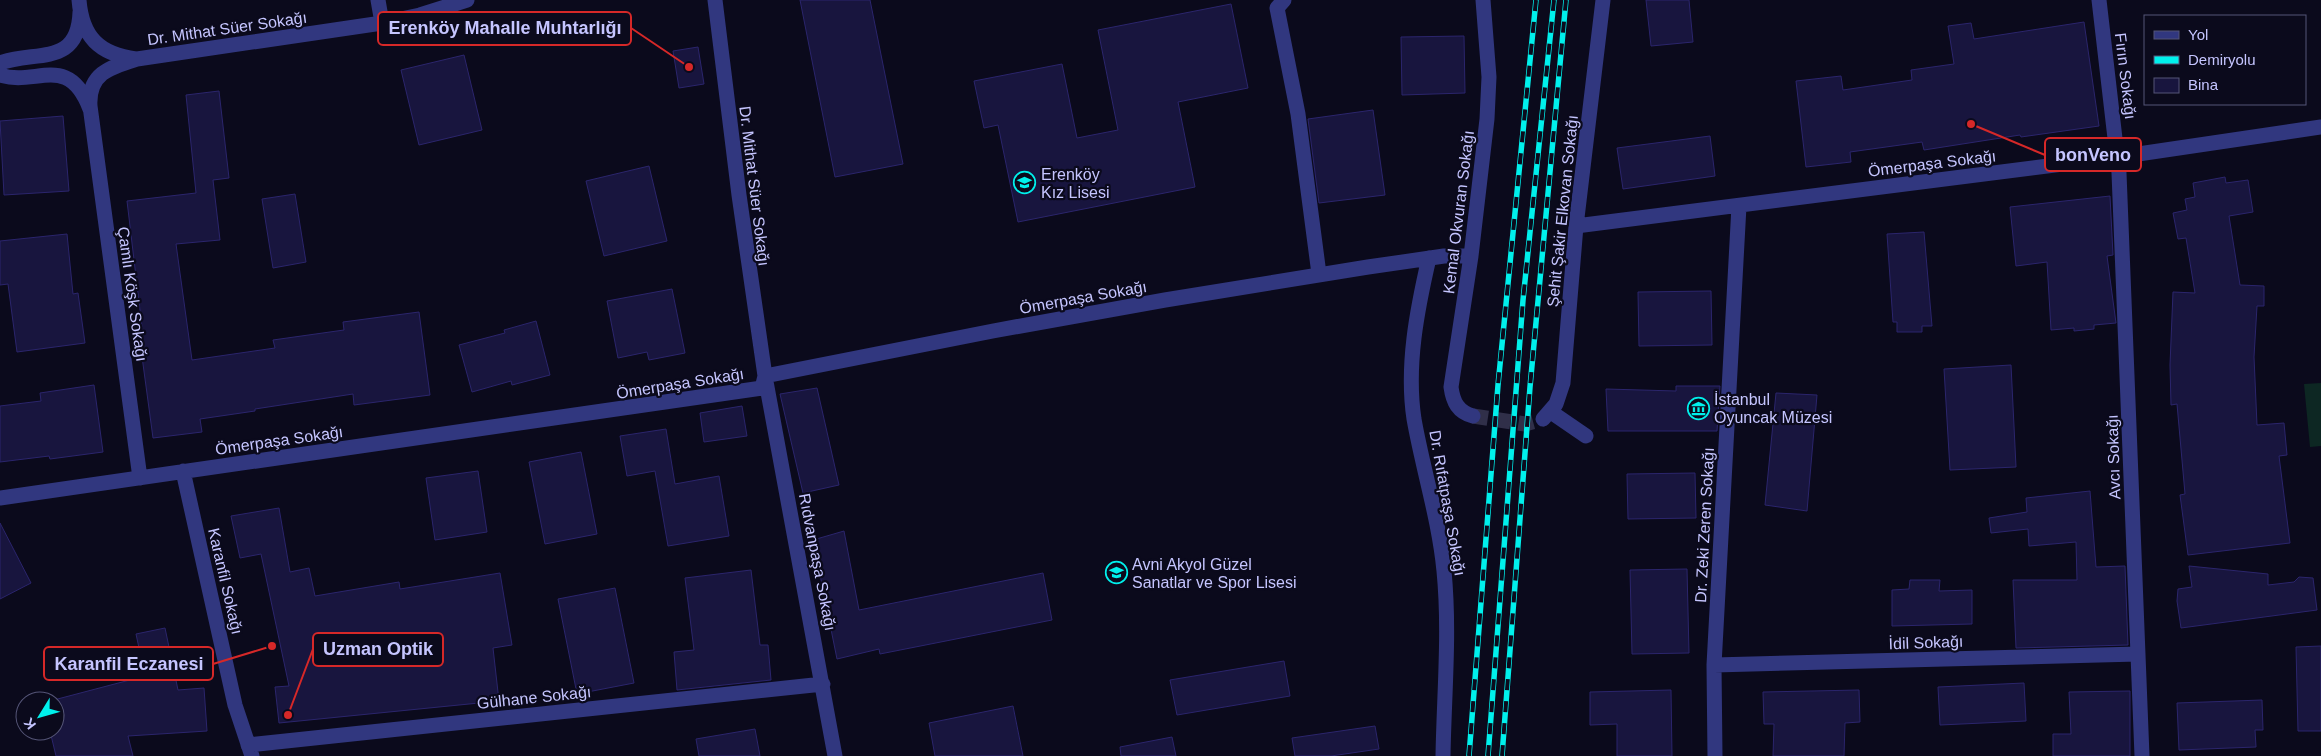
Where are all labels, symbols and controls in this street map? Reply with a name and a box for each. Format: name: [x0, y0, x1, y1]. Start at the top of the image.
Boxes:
street label: Dr. Mithat Süer Sokağı: [146, 9, 308, 48]
callout: Erenköy Mahalle Muhtarlığı: [378, 12, 631, 45]
legend: [2144, 15, 2306, 105]
text: Erenköy Mahalle Muhtarlığı: [388, 18, 622, 38]
text: Yol: [2188, 26, 2208, 43]
street label: Fırın Sokağı: [2112, 32, 2139, 120]
text: Demiryolu: [2188, 51, 2256, 68]
text: Bina: [2188, 76, 2219, 93]
street label: Dr. Mithat Süer Sokağı: [736, 105, 773, 267]
street label: Şehit Şakir Elkovan Sokağı: [1544, 114, 1581, 308]
street label: Kemal Okvuran Sokağı: [1440, 129, 1477, 295]
callout: bonVeno: [2045, 138, 2141, 171]
text: bonVeno: [2055, 145, 2131, 165]
street label: Ömerpaşa Sokağı: [1867, 147, 1997, 180]
place label: Erenköy Kız Lisesi: [1041, 166, 1109, 201]
school or university icon: Erenköy Kız Lisesi: [1013, 171, 1037, 195]
street label: Çamlı Köşk Sokağı: [115, 226, 150, 363]
street label: Ömerpaşa Sokağı: [1018, 278, 1148, 317]
street label: Ömerpaşa Sokağı: [615, 365, 745, 402]
place label: İstanbul Oyuncak Müzesi: [1714, 390, 1832, 426]
museum icon: İstanbul Oyuncak Müzesi: [1686, 396, 1710, 420]
street label: Avcı Sokağı: [2104, 414, 2123, 500]
street label: Ömerpaşa Sokağı: [214, 423, 344, 458]
street label: Dr. Rıfatpaşa Sokağı: [1426, 429, 1469, 577]
street label: Dr. Zeki Zeren Sokağı: [1692, 447, 1717, 603]
street label: Rıdvanpaşa Sokağı: [796, 492, 839, 632]
street label: Karanfil Sokağı: [205, 526, 246, 636]
place label: Avni Akyol Güzel Sanatlar ve Spor Lisesi: [1132, 556, 1297, 591]
school or university icon: Avni Akyol Güzel Sanatlar ve Spor Lisesi: [1104, 561, 1128, 585]
street label: İdil Sokağı: [1888, 632, 1964, 652]
callout: Uzman Optik: [313, 633, 443, 666]
text: Uzman Optik: [323, 639, 434, 659]
callout: Karanfil Eczanesi: [44, 647, 213, 680]
text: Karanfil Eczanesi: [54, 654, 204, 674]
street label: Gülhane Sokağı: [476, 683, 592, 712]
north arrow: [15, 691, 65, 741]
text: K: [20, 715, 39, 733]

